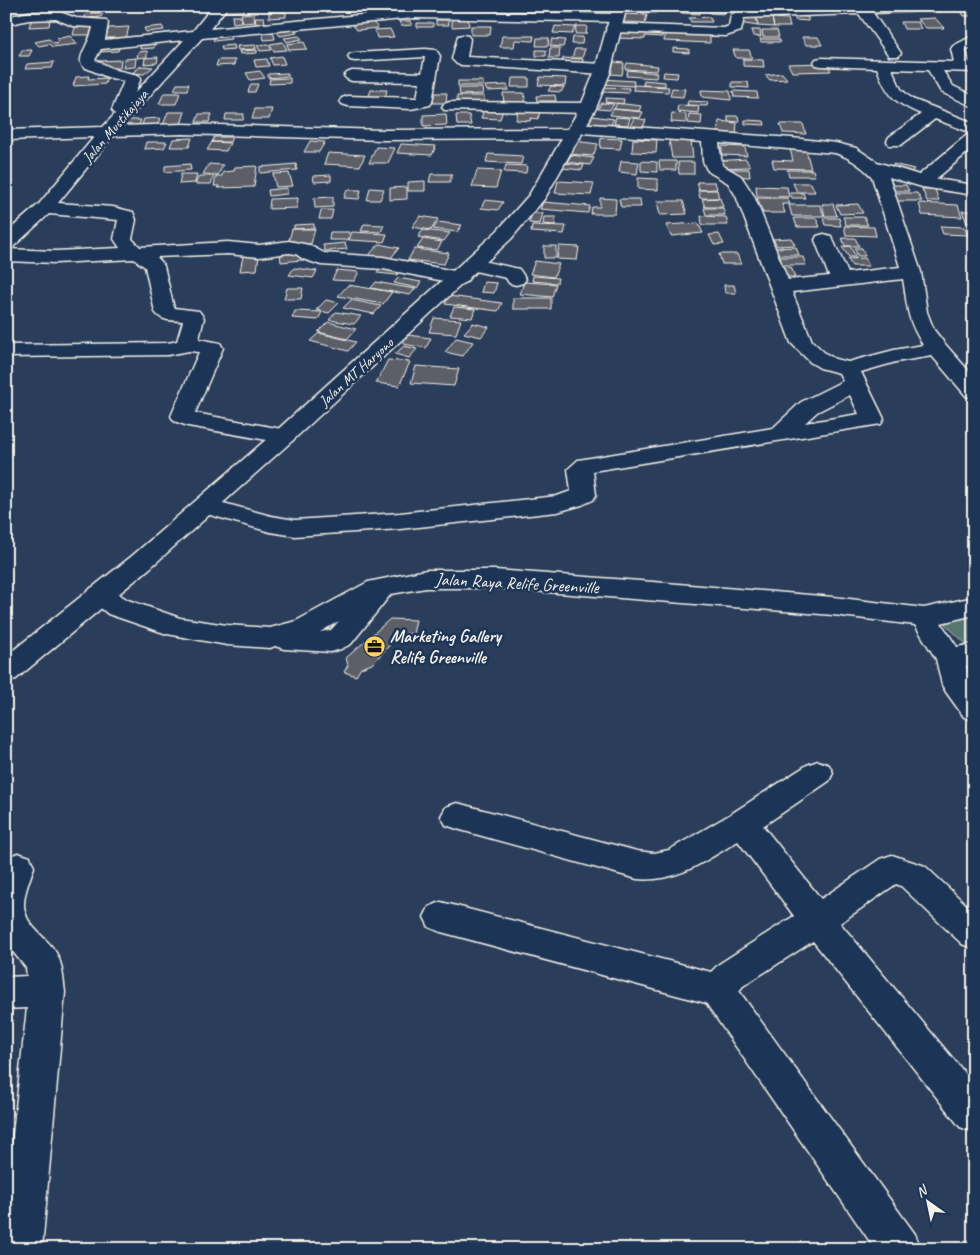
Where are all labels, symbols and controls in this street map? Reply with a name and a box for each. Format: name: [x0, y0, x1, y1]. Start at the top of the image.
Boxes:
street label: Jalan Mustikajaya: [78, 84, 153, 168]
street label: Jalan MT Haryono: [314, 333, 398, 412]
street label: Jalan Raya Relife Greenville: [434, 568, 600, 598]
place label: Marketing Gallery Relife Greenville: [390, 625, 503, 668]
office icon: Marketing Gallery Relife Greenville: [362, 634, 386, 658]
north arrow: [902, 1178, 952, 1228]
text: N: [913, 1181, 931, 1201]

